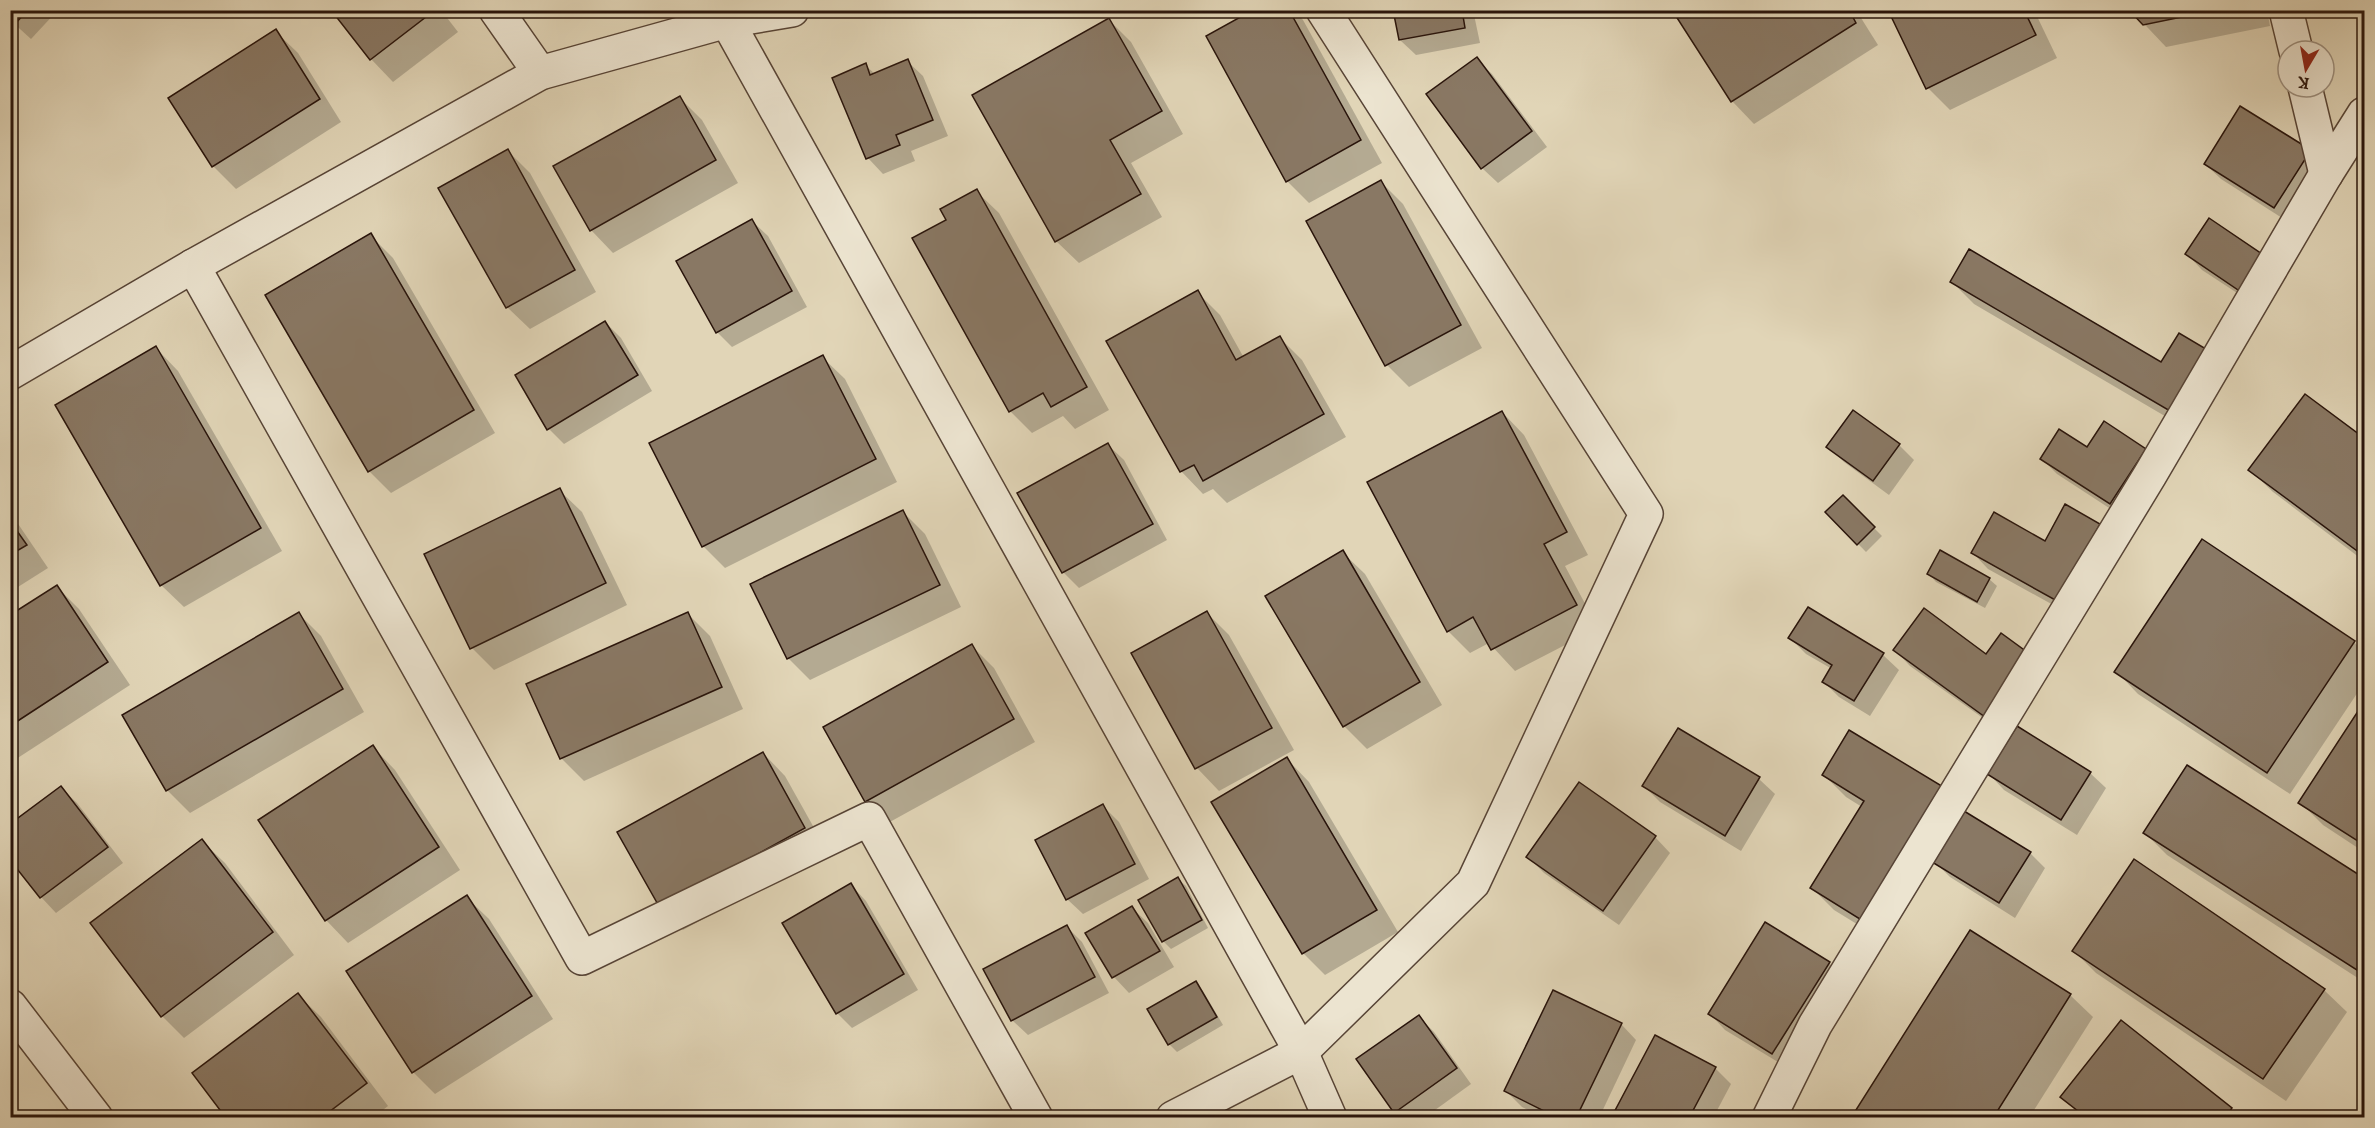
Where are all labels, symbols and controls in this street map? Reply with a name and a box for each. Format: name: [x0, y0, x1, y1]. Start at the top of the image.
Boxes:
north arrow: [2276, 39, 2336, 99]
text: K: [2295, 71, 2311, 93]

